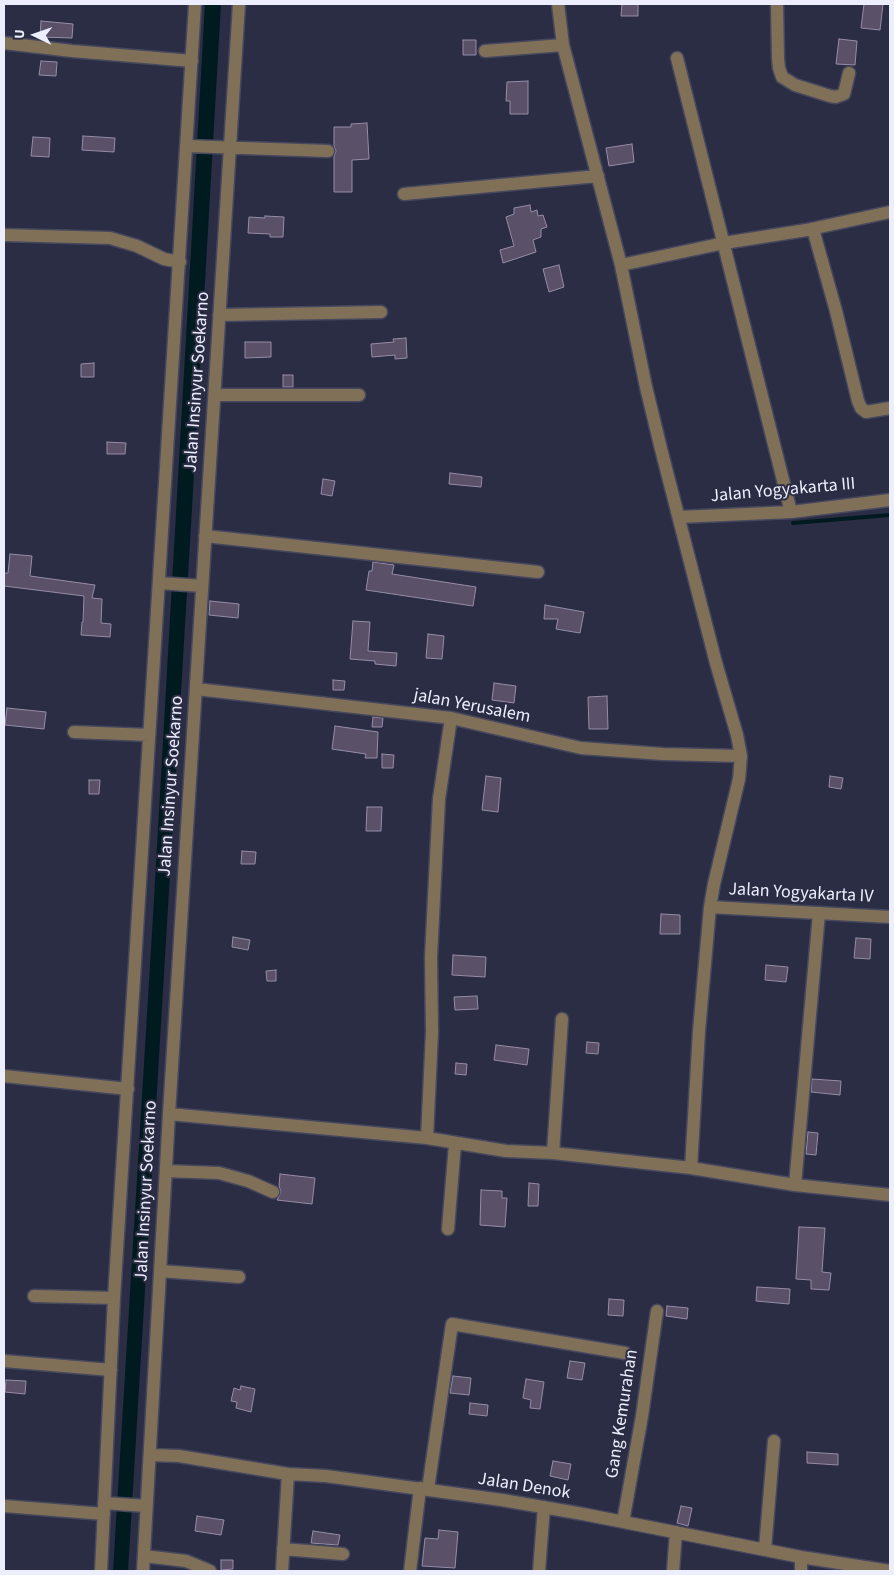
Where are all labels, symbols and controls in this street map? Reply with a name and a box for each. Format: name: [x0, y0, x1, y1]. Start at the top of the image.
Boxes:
north arrow: [10, 10, 60, 60]
text: U: [10, 29, 30, 39]
street label: Jalan Insinyur Soekarno: [181, 291, 215, 473]
street label: Jalan Yogyakarta III: [710, 474, 856, 508]
street label: jalan Yerusalem: [412, 685, 532, 729]
street label: Jalan Insinyur Soekarno: [155, 695, 189, 877]
street label: Jalan Yogyakarta IV: [728, 879, 874, 909]
street label: Jalan Insinyur Soekarno: [131, 1100, 163, 1282]
street label: Gang Kemurahan: [602, 1348, 644, 1480]
street label: Jalan Denok: [476, 1469, 572, 1505]

